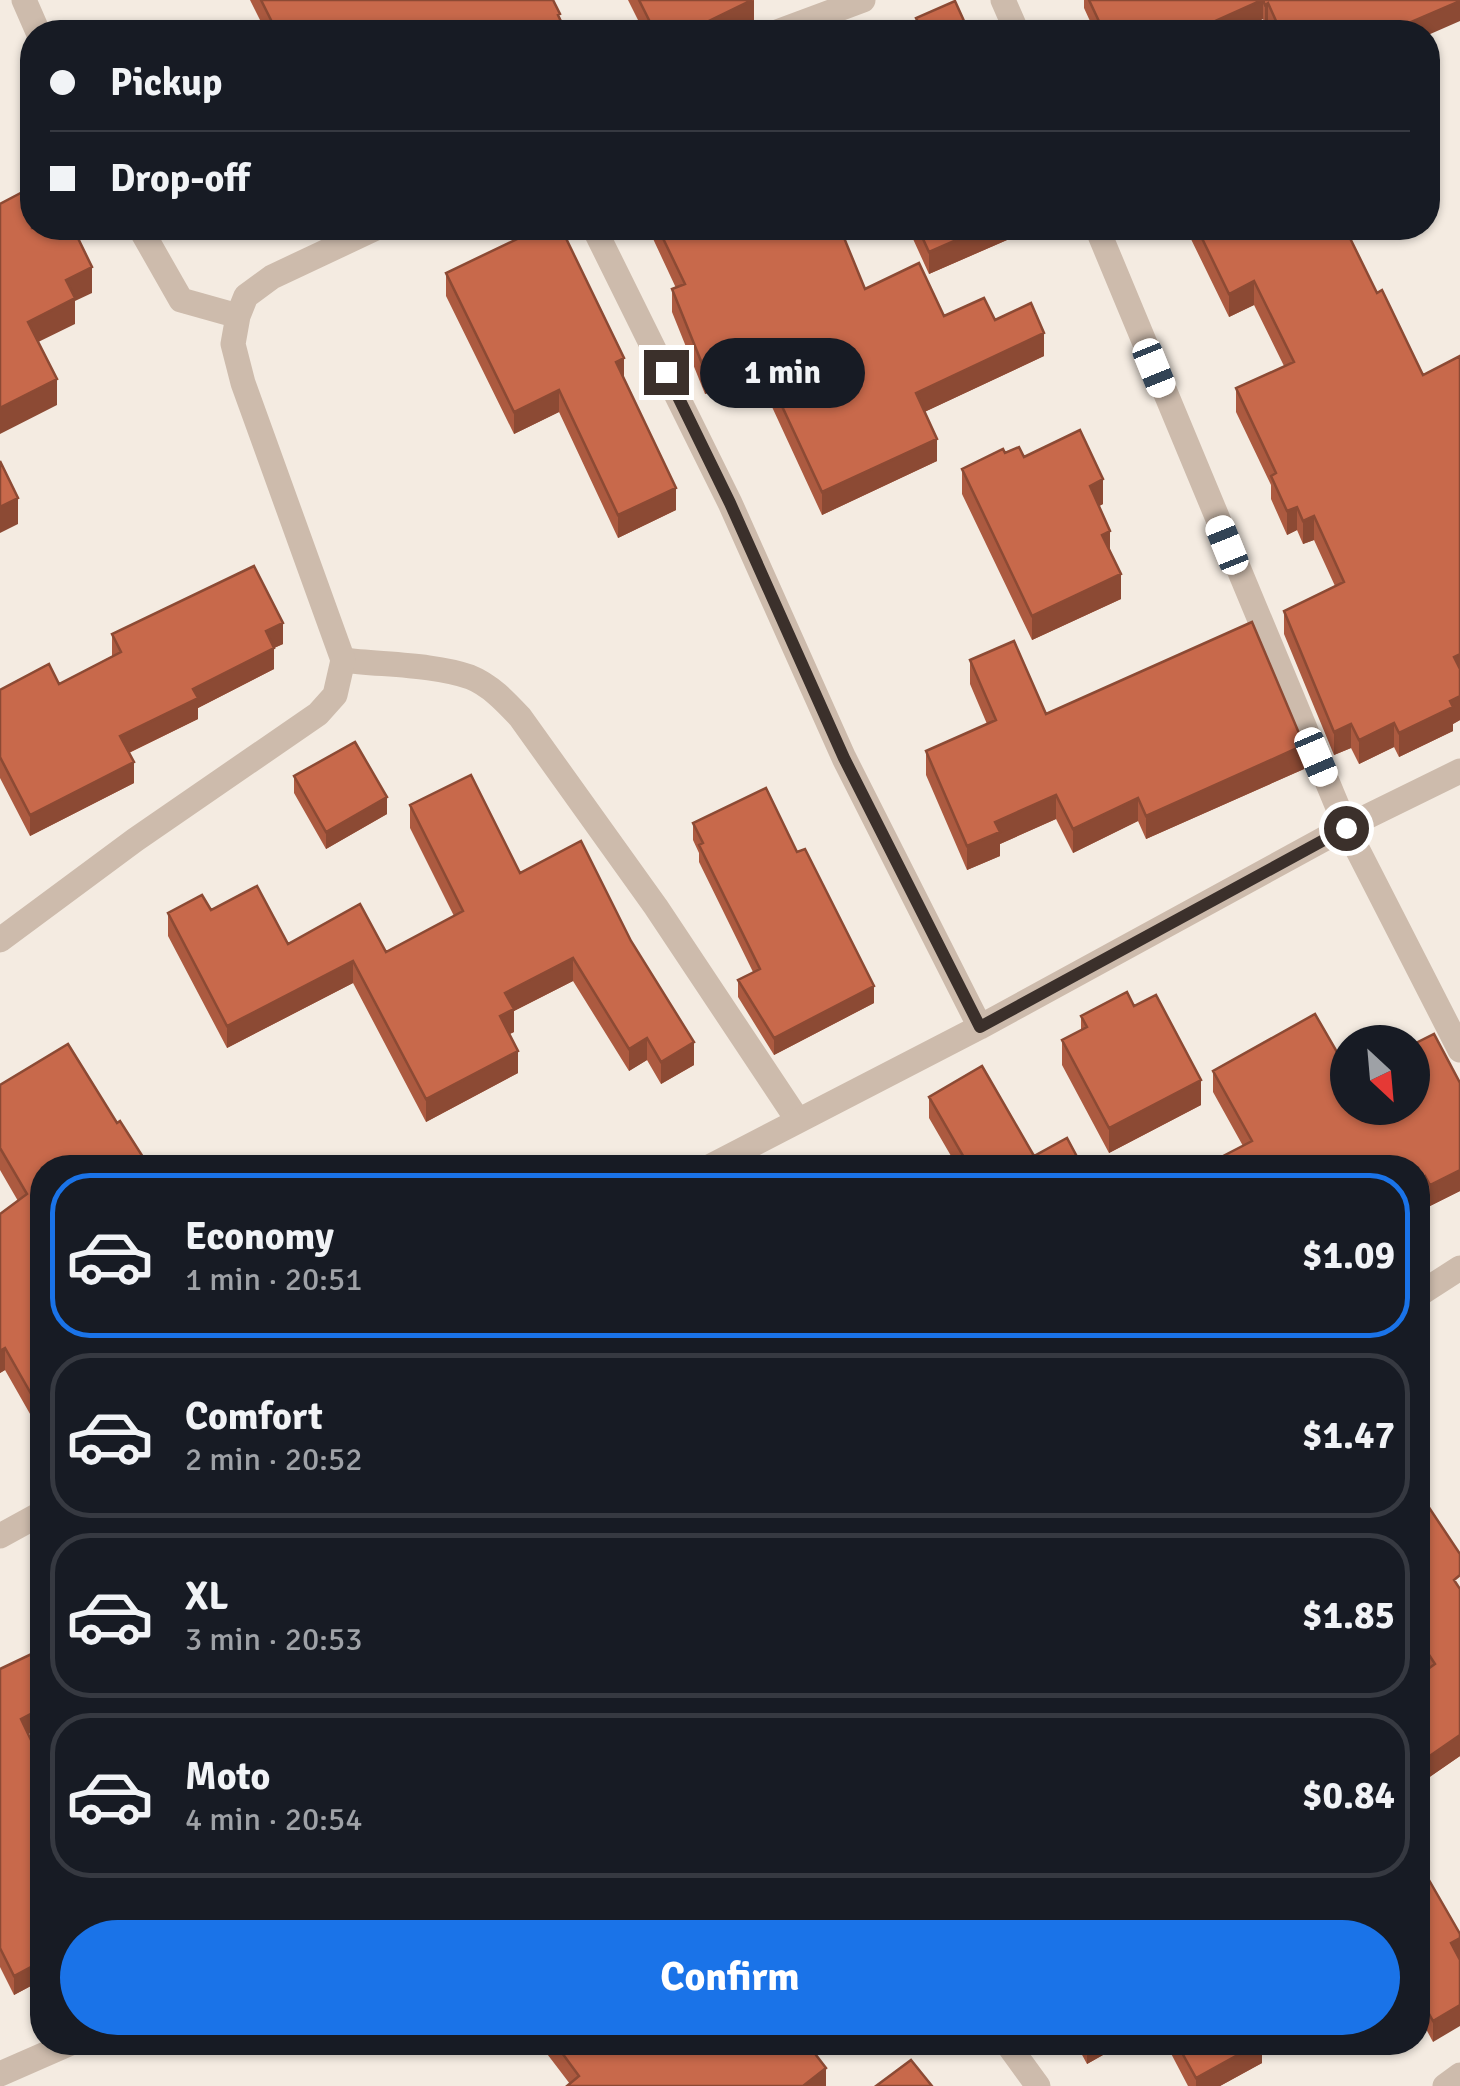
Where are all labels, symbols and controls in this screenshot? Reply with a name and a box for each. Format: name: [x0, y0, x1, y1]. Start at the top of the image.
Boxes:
text: Pickup: [110, 59, 222, 106]
text: Drop-off: [110, 155, 250, 202]
car: [1129, 335, 1179, 401]
callout: 1 min: [701, 337, 866, 407]
route end: [644, 350, 689, 395]
text: 1 min: [744, 353, 821, 392]
car: [1202, 512, 1252, 578]
car: [1290, 724, 1342, 790]
route start: [1324, 806, 1369, 851]
north arrow: [1330, 1025, 1430, 1125]
map controls: [1330, 1025, 1430, 1125]
icon: car: [65, 1211, 155, 1301]
text: Economy: [185, 1213, 334, 1260]
text: $1.09: [1302, 1232, 1395, 1279]
text: 1 min · 20:51: [185, 1260, 363, 1299]
icon: car: [65, 1391, 155, 1481]
text: Comfort: [185, 1393, 323, 1440]
text: $1.47: [1302, 1412, 1395, 1459]
text: 2 min · 20:52: [185, 1440, 363, 1479]
icon: car: [65, 1571, 155, 1661]
text: XL: [185, 1573, 228, 1620]
text: $1.85: [1302, 1592, 1395, 1639]
text: 3 min · 20:53: [185, 1620, 363, 1659]
icon: car: [65, 1751, 155, 1841]
text: Moto: [185, 1753, 270, 1800]
text: $0.84: [1302, 1772, 1395, 1819]
text: 4 min · 20:54: [185, 1800, 363, 1839]
button: Confirm: [60, 1920, 1400, 2035]

